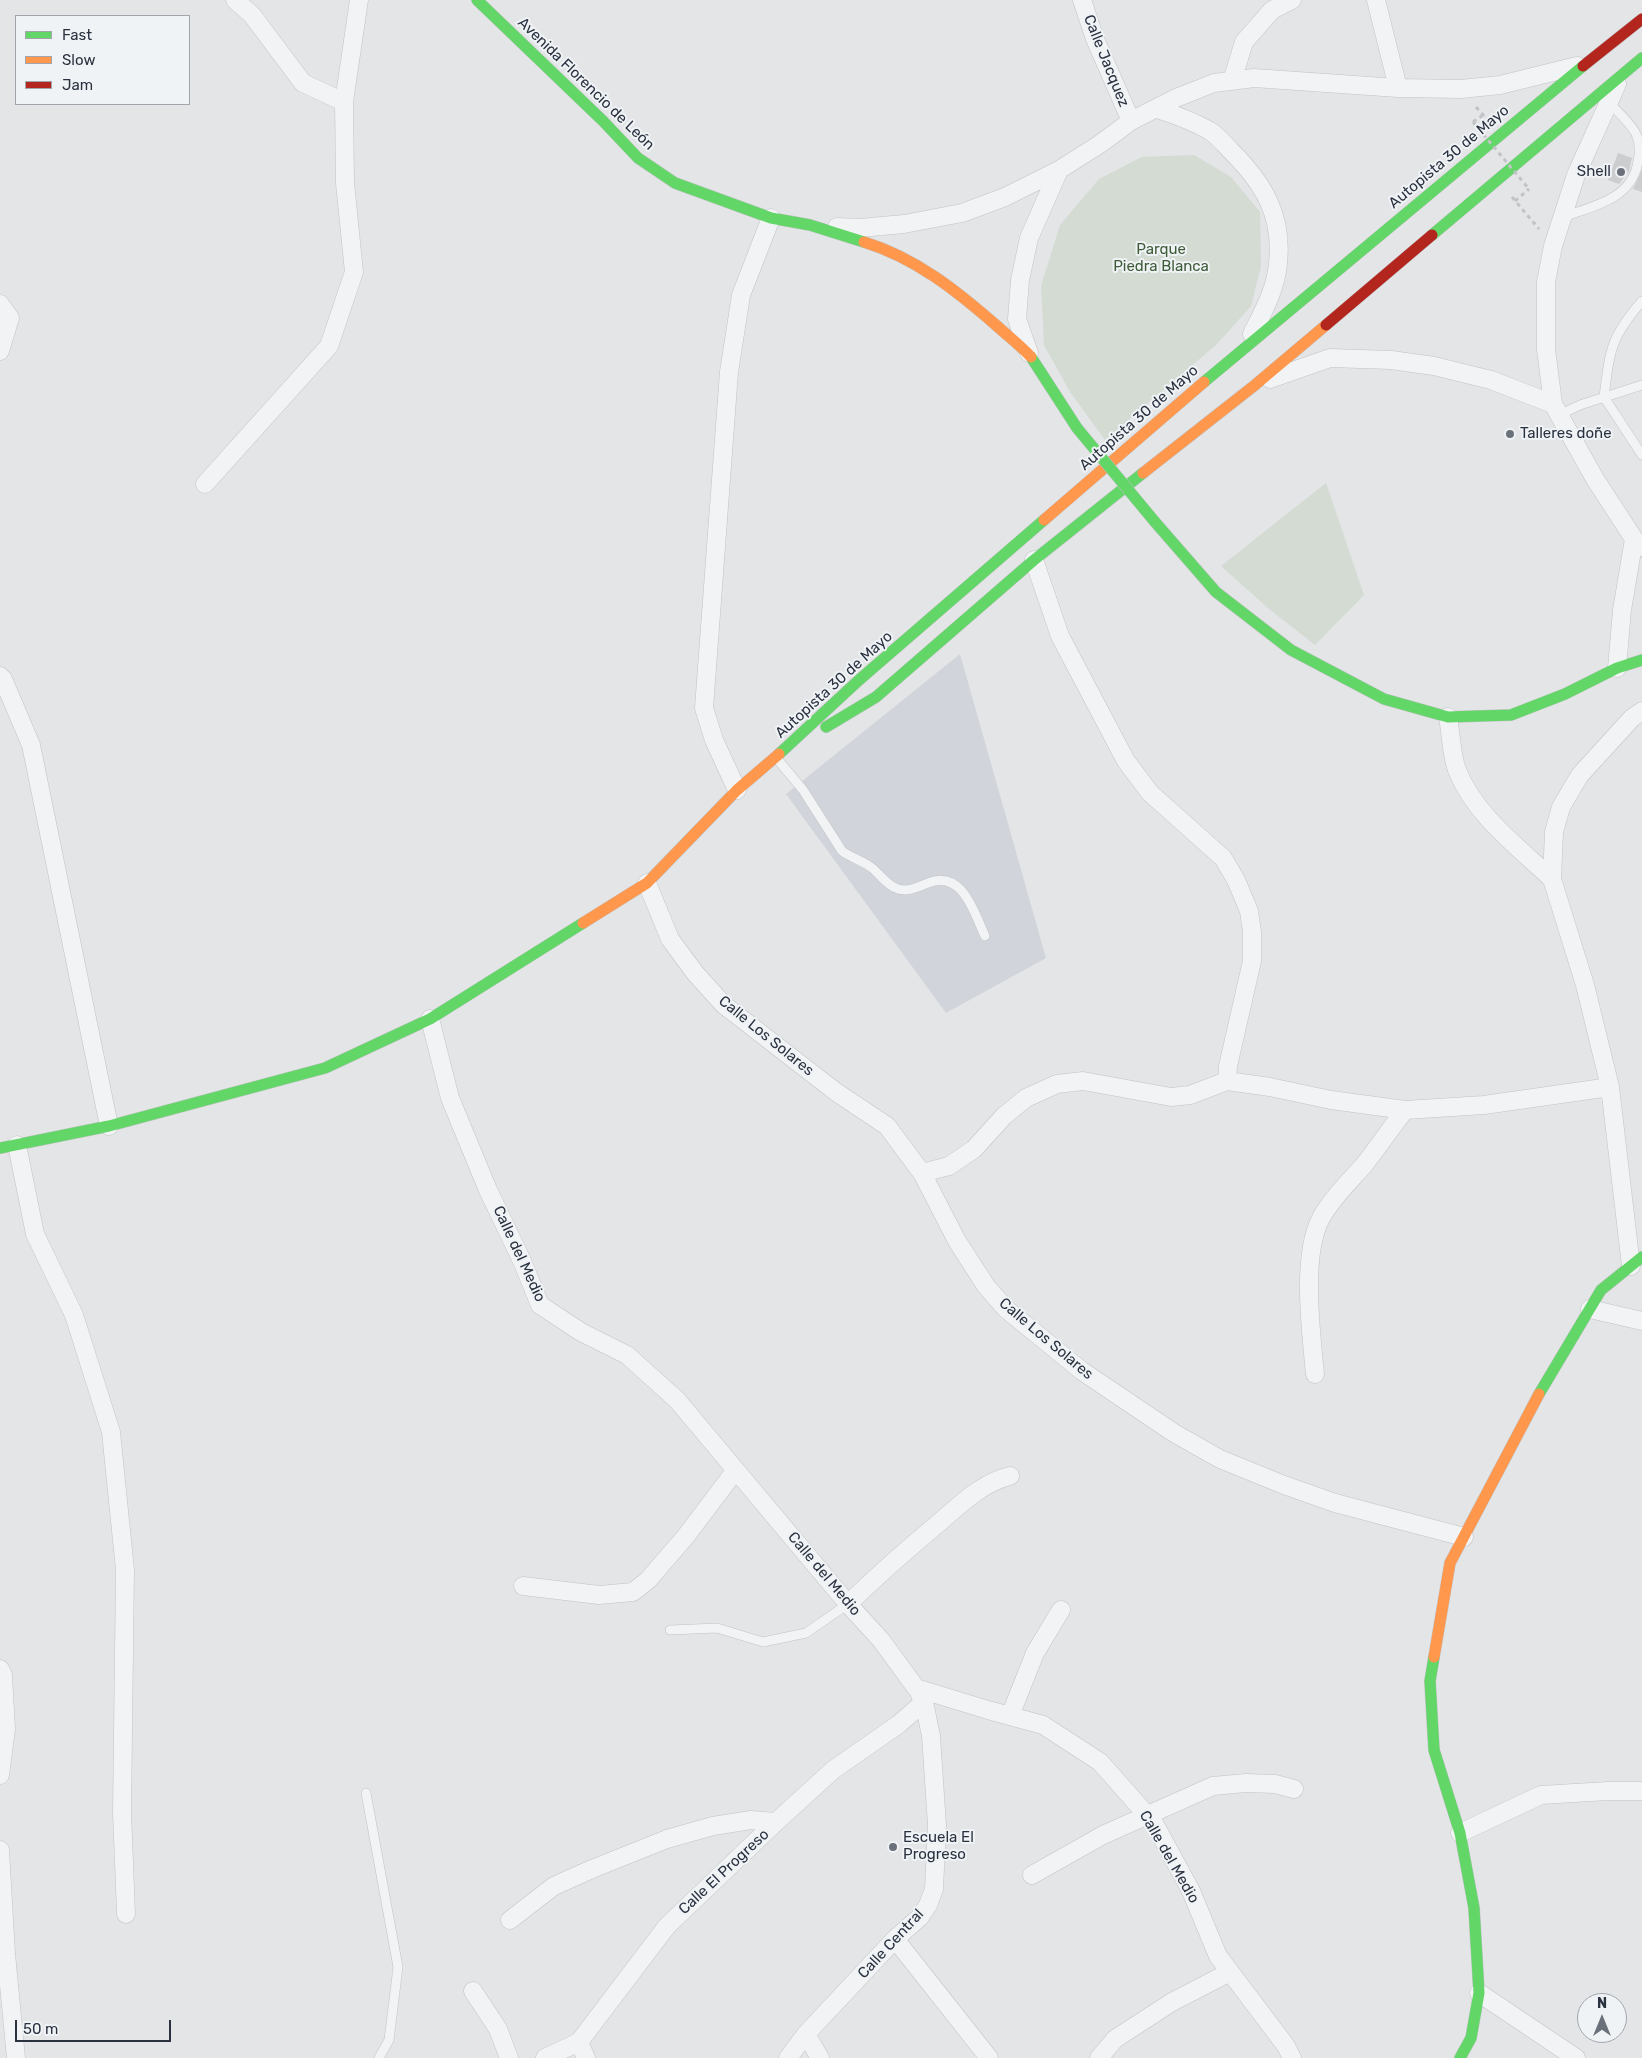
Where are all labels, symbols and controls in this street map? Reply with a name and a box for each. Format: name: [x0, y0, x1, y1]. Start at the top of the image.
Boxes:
street label: Calle Jacquez: [1079, 12, 1133, 110]
street label: Avenida Florencio de León: [514, 14, 658, 154]
legend: [15, 15, 190, 105]
text: Fast: [62, 26, 92, 44]
text: Slow: [62, 51, 95, 69]
text: Jam: [62, 76, 93, 94]
street label: Autopista 30 de Mayo: [1385, 101, 1513, 213]
place label: Shell: [1577, 163, 1611, 181]
marker: Shell: [1615, 166, 1627, 178]
park label: Parque Piedra Blanca: [1113, 241, 1209, 276]
street label: Autopista 30 de Mayo: [1076, 362, 1202, 474]
place label: Talleres doñe: [1520, 425, 1612, 443]
marker: Talleres doñe: [1504, 428, 1516, 440]
street label: Autopista 30 de Mayo: [772, 628, 896, 742]
street label: Calle Los Solares: [715, 992, 817, 1080]
street label: Calle del Medio: [489, 1203, 549, 1305]
street label: Calle Los Solares: [995, 1294, 1097, 1384]
street label: Calle del Medio: [784, 1528, 864, 1620]
street label: Calle del Medio: [1135, 1808, 1203, 1906]
street label: Calle El Progreso: [675, 1826, 773, 1918]
place label: Escuela El Progreso: [903, 1829, 974, 1864]
marker: Escuela El Progreso: [887, 1841, 899, 1853]
street label: Calle Central: [854, 1906, 928, 1982]
north arrow: [1577, 1993, 1627, 2043]
text: N: [1597, 1995, 1607, 2012]
scale bar: [18, 2010, 174, 2042]
text: 50 m: [23, 2020, 58, 2038]

